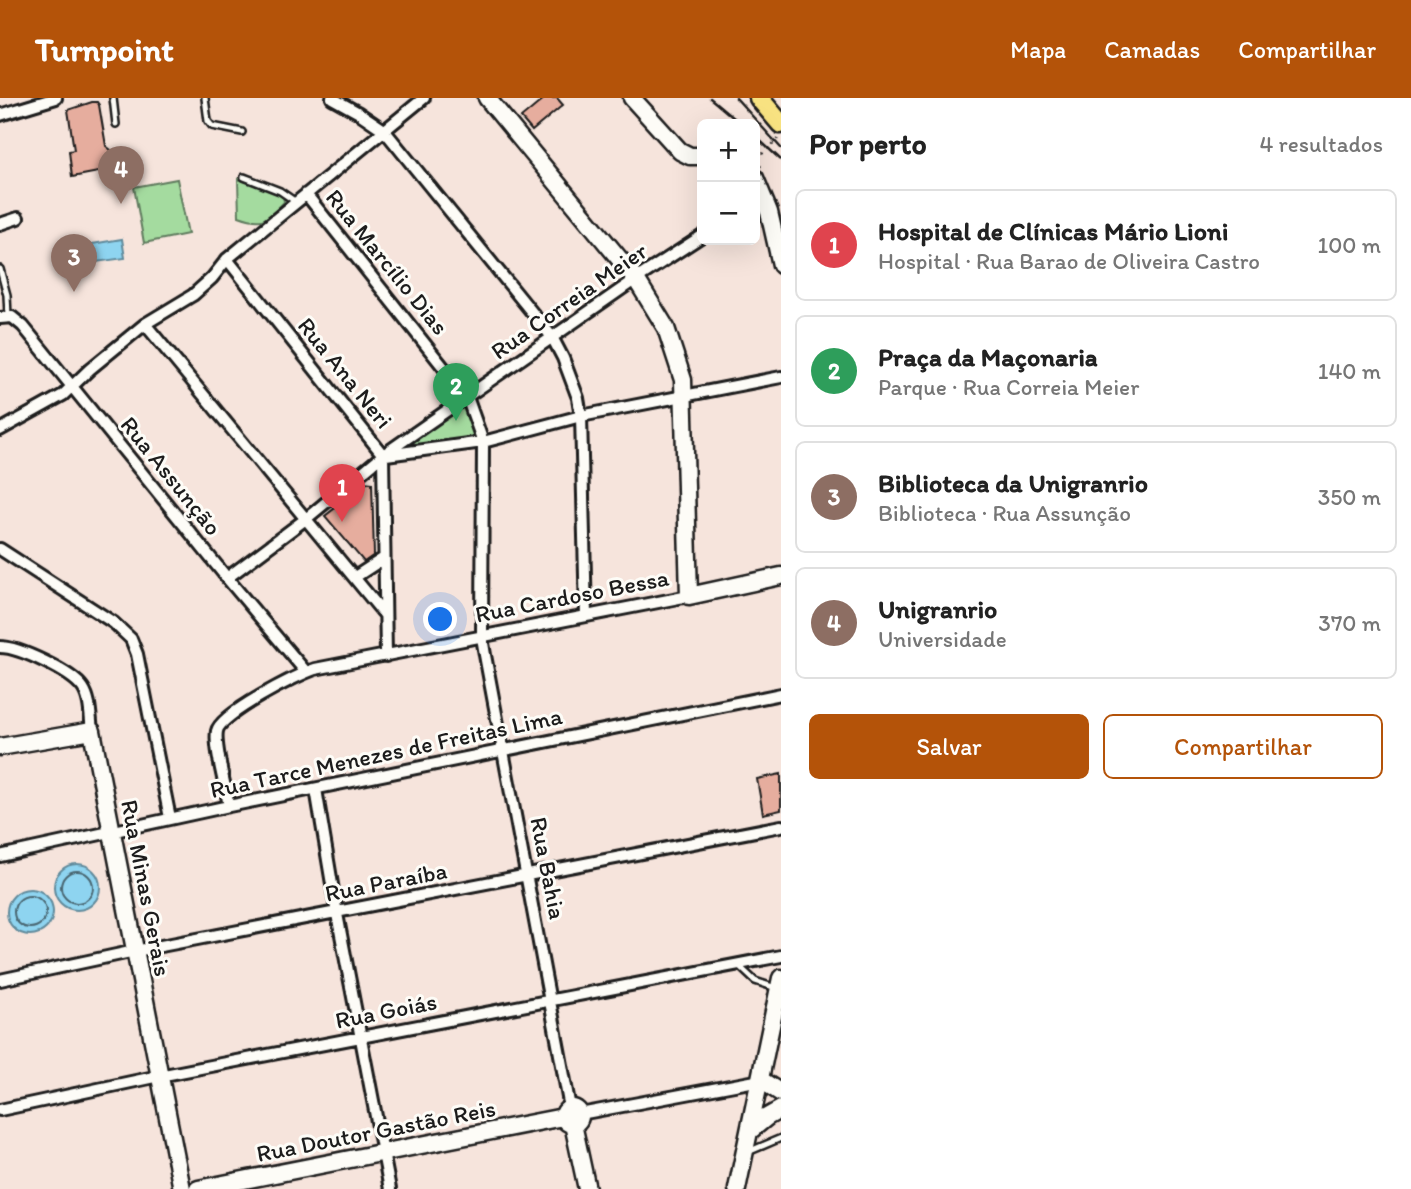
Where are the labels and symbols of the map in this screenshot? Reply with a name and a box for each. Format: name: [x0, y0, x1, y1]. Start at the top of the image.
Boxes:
pin: 4: [98, 146, 144, 204]
street label: Rua Marcílio Dias: [320, 183, 455, 340]
pin: 3: [51, 234, 97, 292]
street label: Rua Correia Meier: [485, 236, 653, 365]
street label: Rua Ana Neri: [292, 311, 399, 434]
pin: 2: [433, 363, 479, 421]
street label: Rua Assunção: [115, 410, 228, 541]
pin: 1: [319, 464, 365, 522]
street label: Rua Cardoso Bessa: [473, 562, 672, 629]
your location: [423, 602, 457, 636]
street label: Rua Tarce Menezes de Freitas Lima: [207, 701, 565, 804]
street label: Rua Minas Gerais: [115, 797, 178, 979]
street label: Rua Bahia: [524, 814, 573, 922]
street label: Rua Paraíba: [322, 855, 450, 908]
street label: Rua Goiás: [333, 986, 439, 1035]
street label: Rua Doutor Gastão Reis: [254, 1093, 498, 1168]

